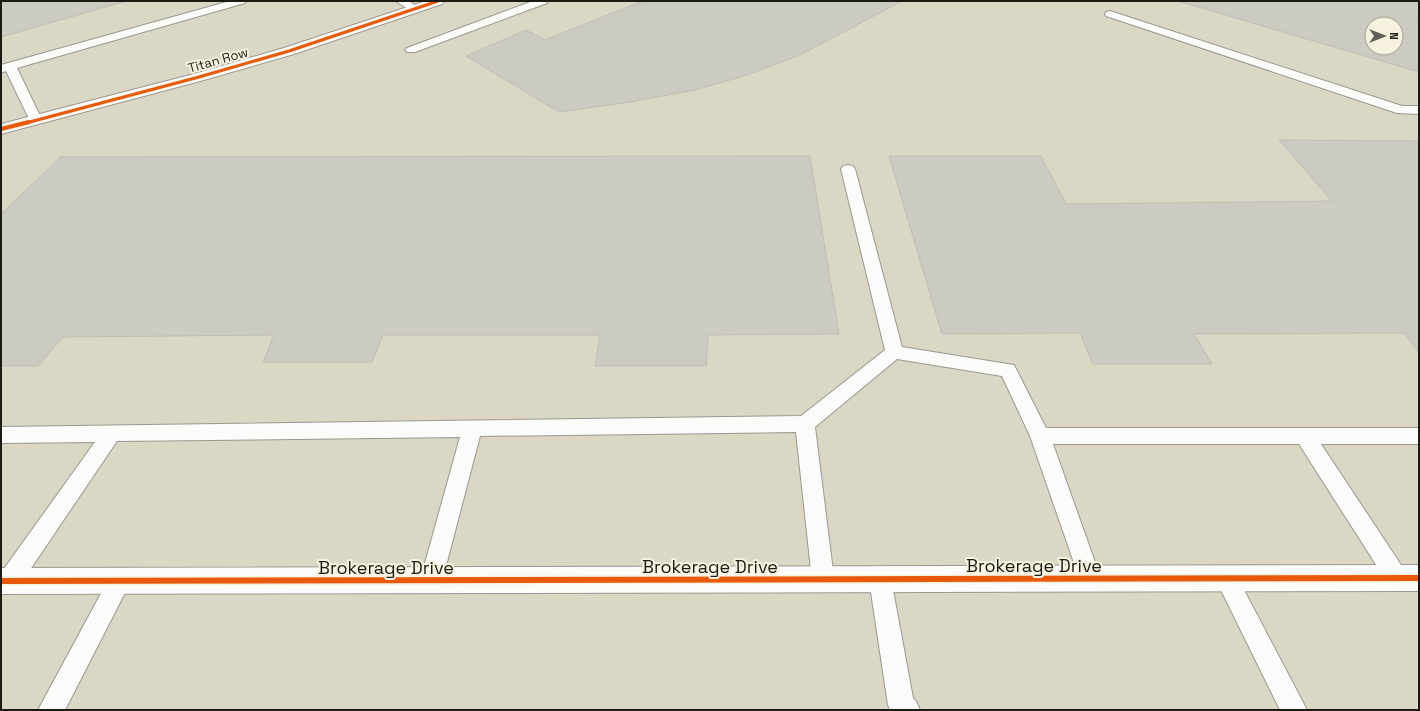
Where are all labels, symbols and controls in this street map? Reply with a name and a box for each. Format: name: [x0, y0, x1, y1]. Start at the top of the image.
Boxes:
north arrow: [1364, 16, 1404, 56]
text: N: [1387, 32, 1401, 40]
street label: Titan Row: [186, 43, 250, 77]
street label: Brokerage Drive: [966, 554, 1102, 577]
street label: Brokerage Drive: [642, 555, 778, 578]
street label: Brokerage Drive: [318, 556, 454, 579]

